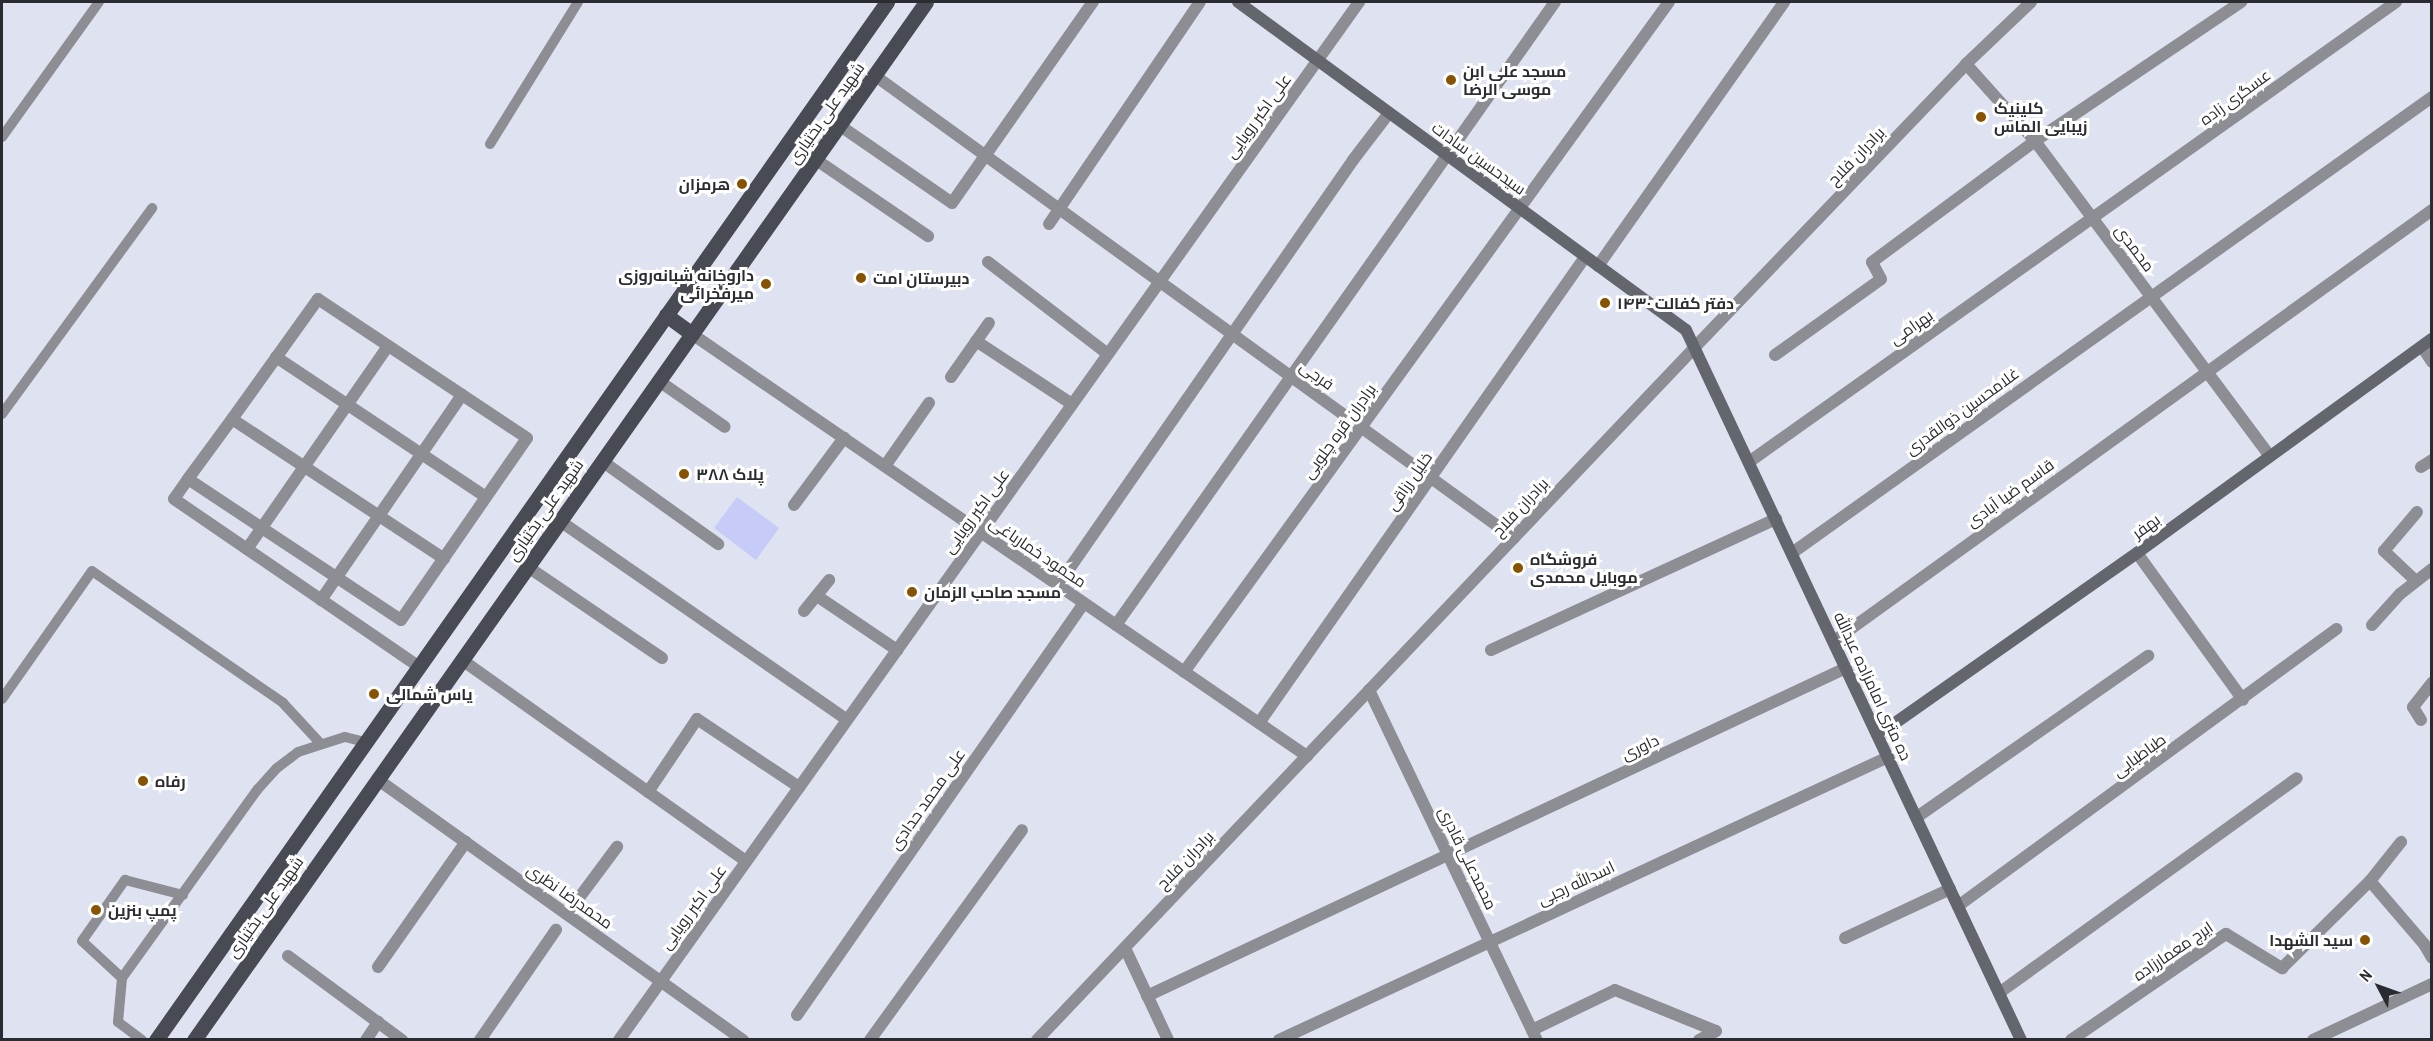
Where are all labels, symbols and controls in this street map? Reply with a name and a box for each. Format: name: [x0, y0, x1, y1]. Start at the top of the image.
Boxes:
street label: شهید علی بختیاری: [784, 59, 868, 167]
place label: مسجد علی ابن موسی الرضا: [1463, 61, 1566, 99]
street label: عسگری زاده: [2196, 65, 2274, 129]
street label: علی اکبر رویایی: [1221, 70, 1295, 162]
marker: مسجد علی ابن موسی الرضا: [1444, 73, 1458, 87]
place label: کلینیک زیبایی الماس: [1994, 98, 2087, 136]
marker: کلینیک زیبایی الماس: [1972, 108, 1990, 126]
street label: سیدحسین سادات: [1428, 118, 1530, 198]
street label: برادران فلاح: [1824, 123, 1888, 189]
place label: هرمزان: [679, 174, 730, 194]
marker: هرمزان: [735, 177, 749, 191]
street label: محمدی: [2111, 221, 2159, 275]
place label: داروخانه شبانه‌روزی میرفخرائی: [618, 265, 754, 303]
place label: دبیرستان امت: [873, 268, 970, 288]
marker: دبیرستان امت: [854, 271, 868, 285]
marker: داروخانه شبانه‌روزی میرفخرائی: [759, 277, 773, 291]
place label: دفتر کفالت ۱۴۳۰: [1617, 293, 1734, 313]
marker: دفتر کفالت ۱۴۳۰: [1598, 296, 1612, 310]
street label: بهرامی: [1886, 305, 1936, 349]
street label: فرجی: [1296, 356, 1338, 394]
street label: غلامحسین ذوالقدری: [1901, 363, 2023, 459]
street label: برادران قره چلویی: [1298, 380, 1380, 482]
street label: خلیل رزاقی: [1382, 448, 1436, 514]
street label: قاسم ضیا آبادی: [1963, 455, 2057, 531]
street label: شهید علی بختیاری: [503, 456, 587, 564]
place label: پلاک ۳۸۸: [696, 464, 764, 484]
street label: علی اکبر رویایی: [939, 465, 1013, 557]
marker: پلاک ۳۸۸: [677, 467, 691, 481]
street label: برادران فلاح: [1488, 474, 1552, 540]
street label: بهفر: [2128, 509, 2164, 543]
street label: محمود خمارباغی: [986, 513, 1090, 591]
place label: فروشگاه موبایل محمدی: [1530, 549, 1638, 587]
marker: فروشگاه موبایل محمدی: [1511, 561, 1525, 575]
place label: مسجد صاحب الزمان: [924, 582, 1061, 602]
marker: مسجد صاحب الزمان: [905, 585, 919, 599]
street label: ده متری امامزاده عبدالله: [1830, 609, 1916, 763]
place label: یاس شمالی: [386, 684, 473, 704]
marker: یاس شمالی: [367, 687, 381, 701]
street label: طباطبایی: [2109, 729, 2169, 781]
street label: داوری: [1618, 730, 1662, 764]
street label: علی محمد حدادی: [885, 745, 969, 853]
place label: رفاه: [155, 771, 186, 791]
marker: رفاه: [136, 774, 150, 788]
street label: محمدعلی قادری: [1435, 803, 1501, 913]
street label: برادران فلاح: [1153, 827, 1217, 893]
street label: شهید علی بختیاری: [223, 853, 307, 961]
street label: اسدالله رجبی: [1534, 857, 1618, 909]
street label: محمدرضا نظری: [523, 859, 617, 933]
street label: علی اکبر رویایی: [656, 861, 730, 953]
place label: پمپ بنزین: [108, 900, 177, 920]
marker: پمپ بنزین: [89, 903, 103, 917]
street label: ایرج معمارزاده: [2129, 917, 2217, 985]
place label: سید الشهدا: [2269, 930, 2353, 950]
marker: سید الشهدا: [2358, 933, 2372, 947]
north arrow: [2349, 957, 2409, 1017]
text: N: [2354, 964, 2377, 986]

